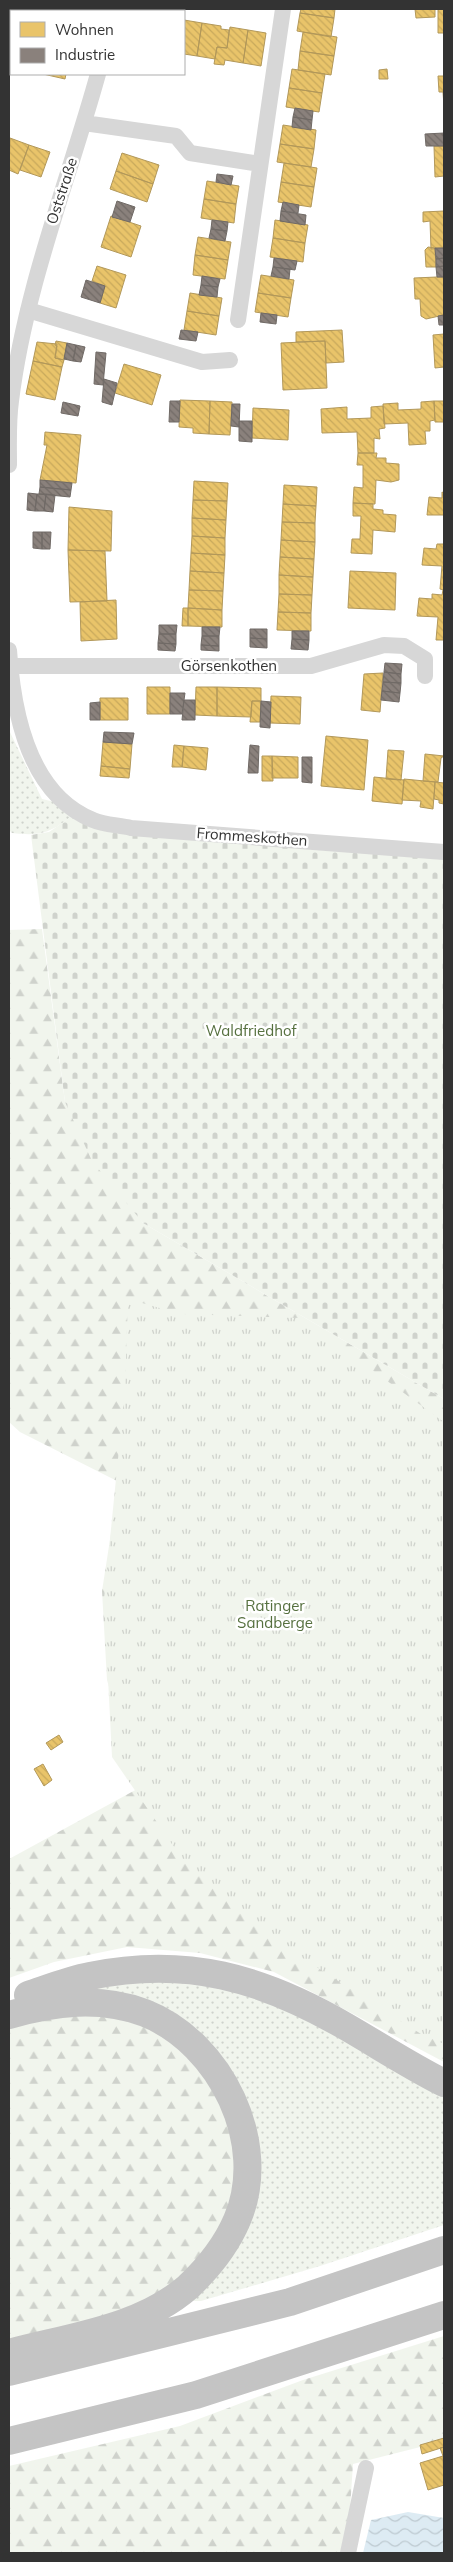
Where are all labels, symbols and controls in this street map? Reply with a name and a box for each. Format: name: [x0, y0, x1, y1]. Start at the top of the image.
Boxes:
legend: [10, 10, 185, 75]
text: Wohnen: [55, 20, 114, 39]
text: Industrie: [55, 45, 115, 64]
street label: Oststraße: [42, 155, 81, 227]
street label: Görsenkothen: [181, 656, 277, 675]
street label: Frommeskothen: [196, 823, 308, 850]
park label: Waldfriedhof: [206, 1021, 297, 1040]
park label: Ratinger Sandberge: [237, 1596, 313, 1632]

